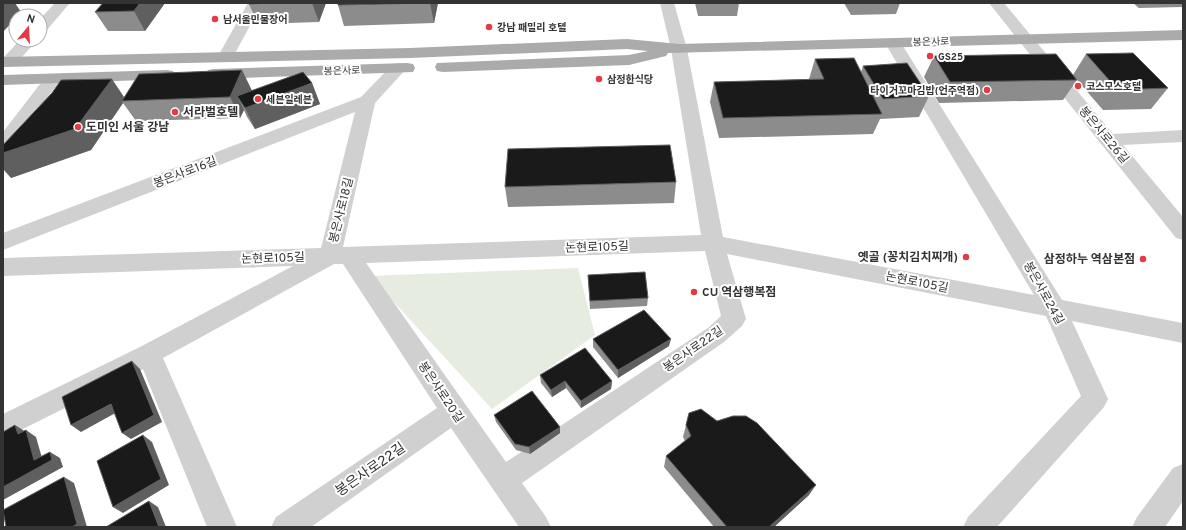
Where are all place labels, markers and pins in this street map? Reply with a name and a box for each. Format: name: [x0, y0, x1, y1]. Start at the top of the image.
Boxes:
marker: 남서울민물장어: [210, 14, 220, 24]
place label: 남서울민물장어: [223, 14, 287, 27]
marker: 강남 패밀리 호텔: [484, 22, 494, 32]
place label: 강남 패밀리 호텔: [497, 22, 566, 35]
marker: GS25: [925, 51, 935, 61]
place label: GS25: [938, 51, 963, 64]
marker: 삼정한식당: [594, 74, 604, 84]
place label: 삼정한식당: [607, 74, 653, 87]
marker: 코스모스호텔: [1073, 81, 1083, 91]
place label: 코스모스호텔: [1086, 81, 1141, 94]
place label: 타이거꼬마김밥(언주역점): [870, 85, 979, 98]
marker: 타이거꼬마김밥(언주역점): [982, 85, 992, 95]
marker: 세븐일레븐: [253, 94, 263, 104]
place label: 세븐일레븐: [266, 94, 312, 107]
place label: 서라벌호텔: [183, 105, 238, 121]
marker: 서라벌호텔: [170, 107, 180, 117]
place label: 도미인 서울 강남: [86, 120, 169, 136]
marker: 도미인 서울 강남: [73, 122, 83, 132]
place label: 옛골 (꽁치김치찌개): [858, 250, 958, 266]
marker: 옛골 (꽁치김치찌개): [961, 252, 971, 262]
place label: 삼정하누 역삼본점: [1044, 252, 1135, 268]
marker: 삼정하누 역삼본점: [1138, 254, 1148, 264]
place label: CU 역삼행복점: [702, 285, 776, 301]
marker: CU 역삼행복점: [689, 287, 699, 297]

